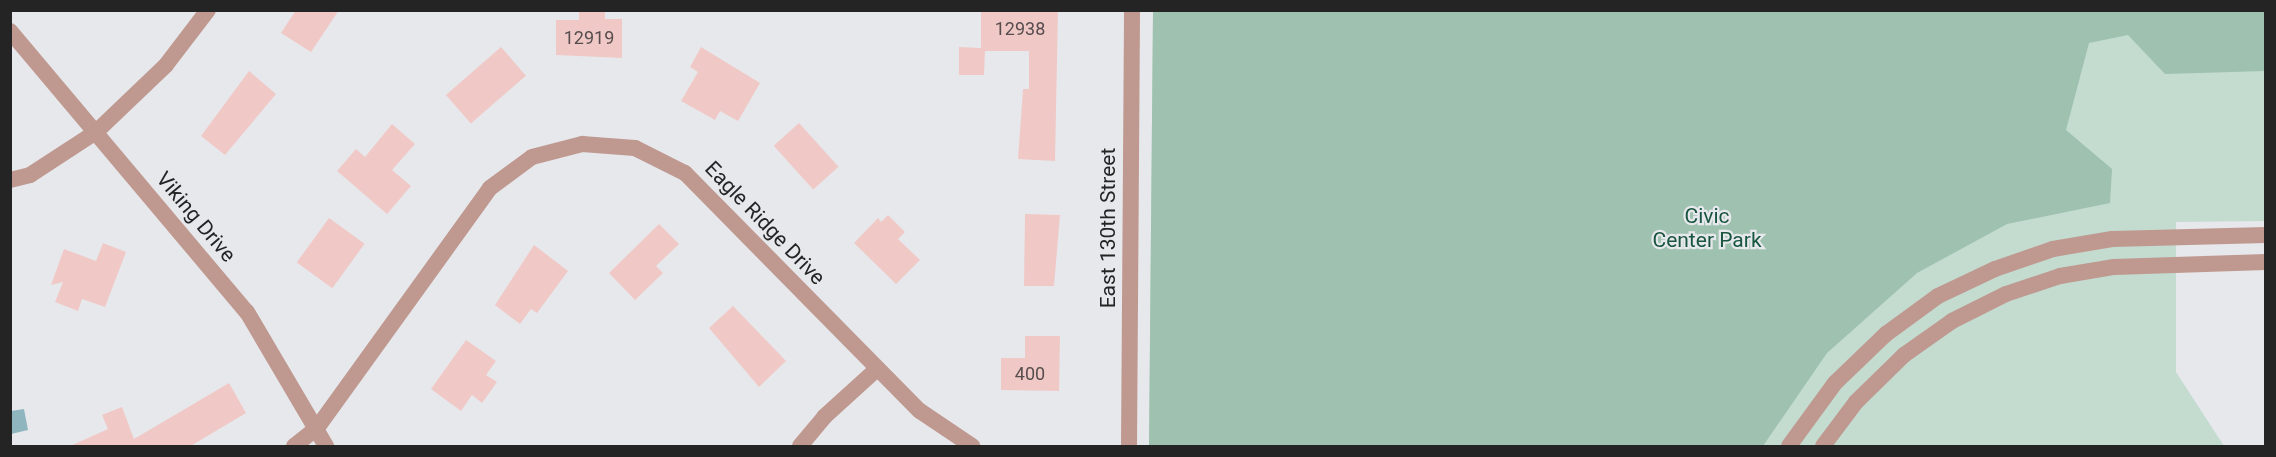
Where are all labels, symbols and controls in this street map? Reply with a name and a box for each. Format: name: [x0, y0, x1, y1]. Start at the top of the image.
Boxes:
house number: 12938: [995, 18, 1045, 40]
house number: 12919: [564, 27, 614, 49]
street label: East 130th Street: [1095, 148, 1121, 308]
street label: Eagle Ridge Drive: [700, 156, 830, 290]
street label: Viking Drive: [151, 167, 241, 267]
park label: Civic Center Park: [1652, 203, 1762, 253]
house number: 400: [1015, 363, 1045, 385]

